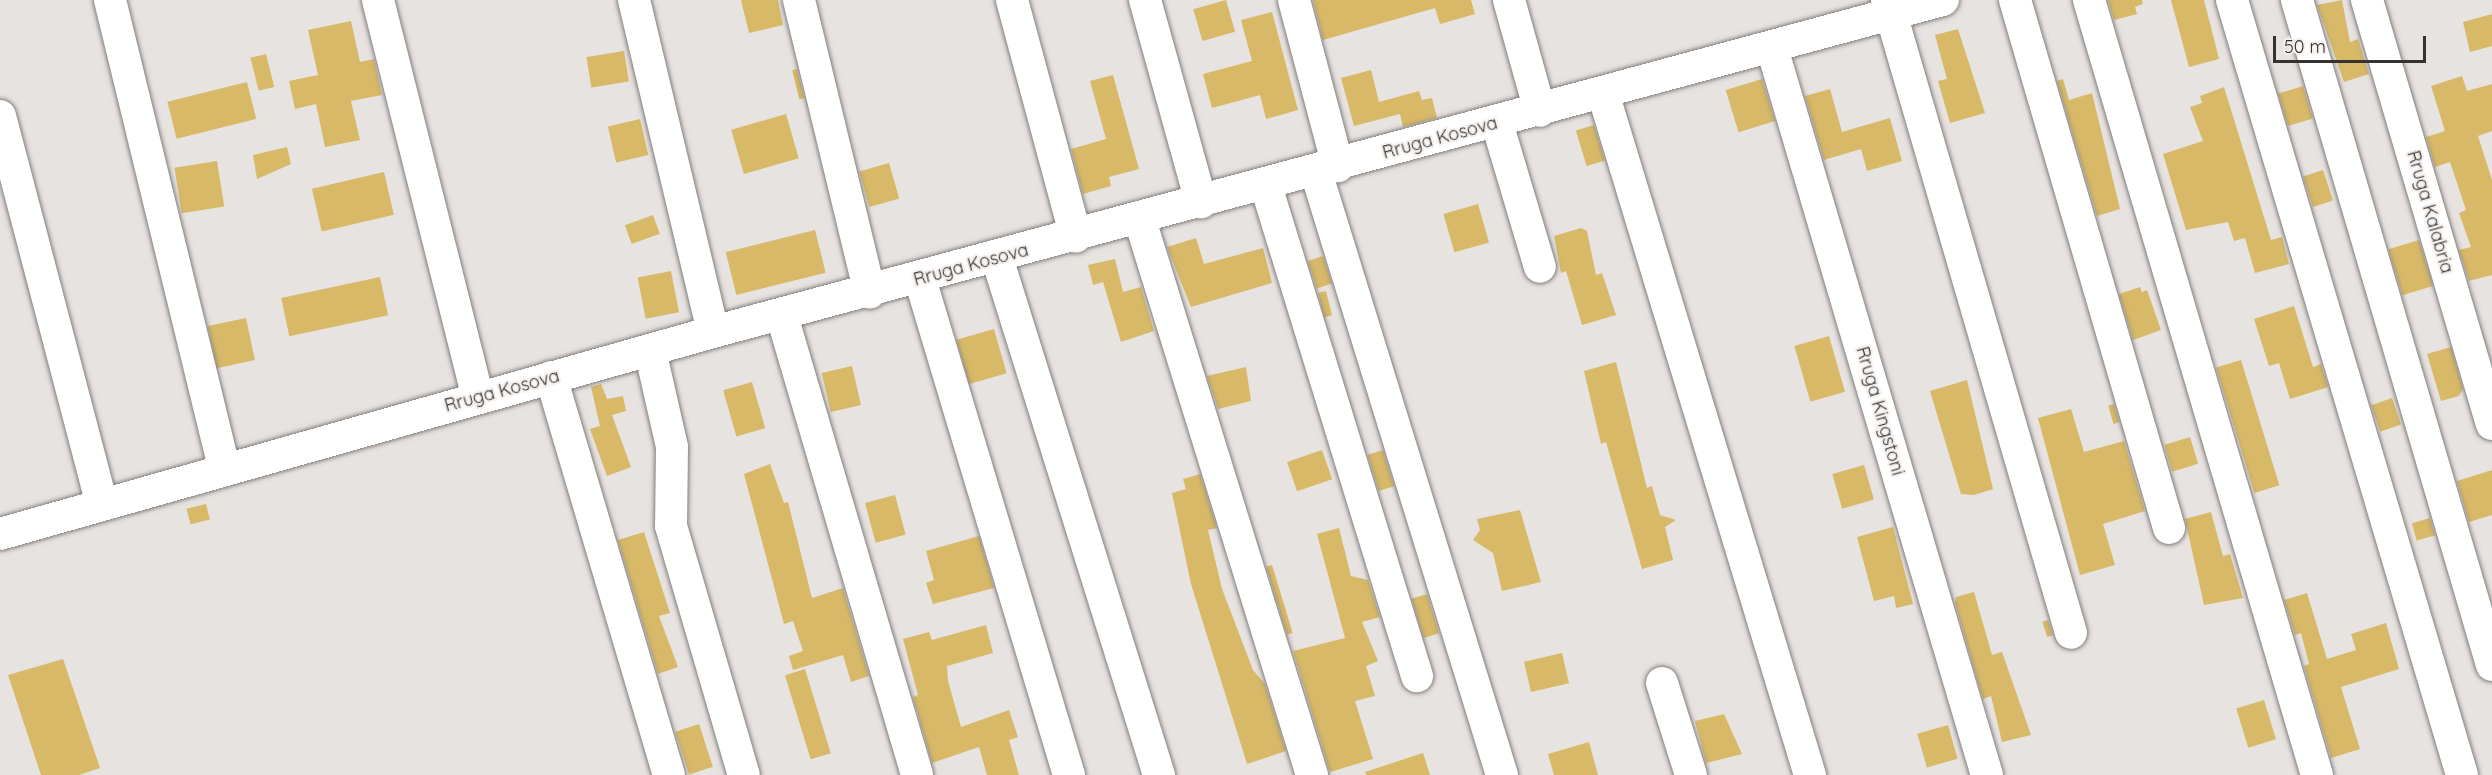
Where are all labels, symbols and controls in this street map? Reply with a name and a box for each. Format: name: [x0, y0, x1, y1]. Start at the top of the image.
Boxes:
scale bar: [2276, 24, 2429, 62]
text: 50 m: [2284, 35, 2326, 58]
street label: Rruga Kosova: [1380, 112, 1500, 164]
street label: Rruga Kalabria: [2402, 148, 2458, 276]
street label: Rruga Kosova: [911, 239, 1031, 291]
street label: Rruga Kingstoni: [1851, 344, 1909, 478]
street label: Rruga Kosova: [442, 365, 562, 417]

